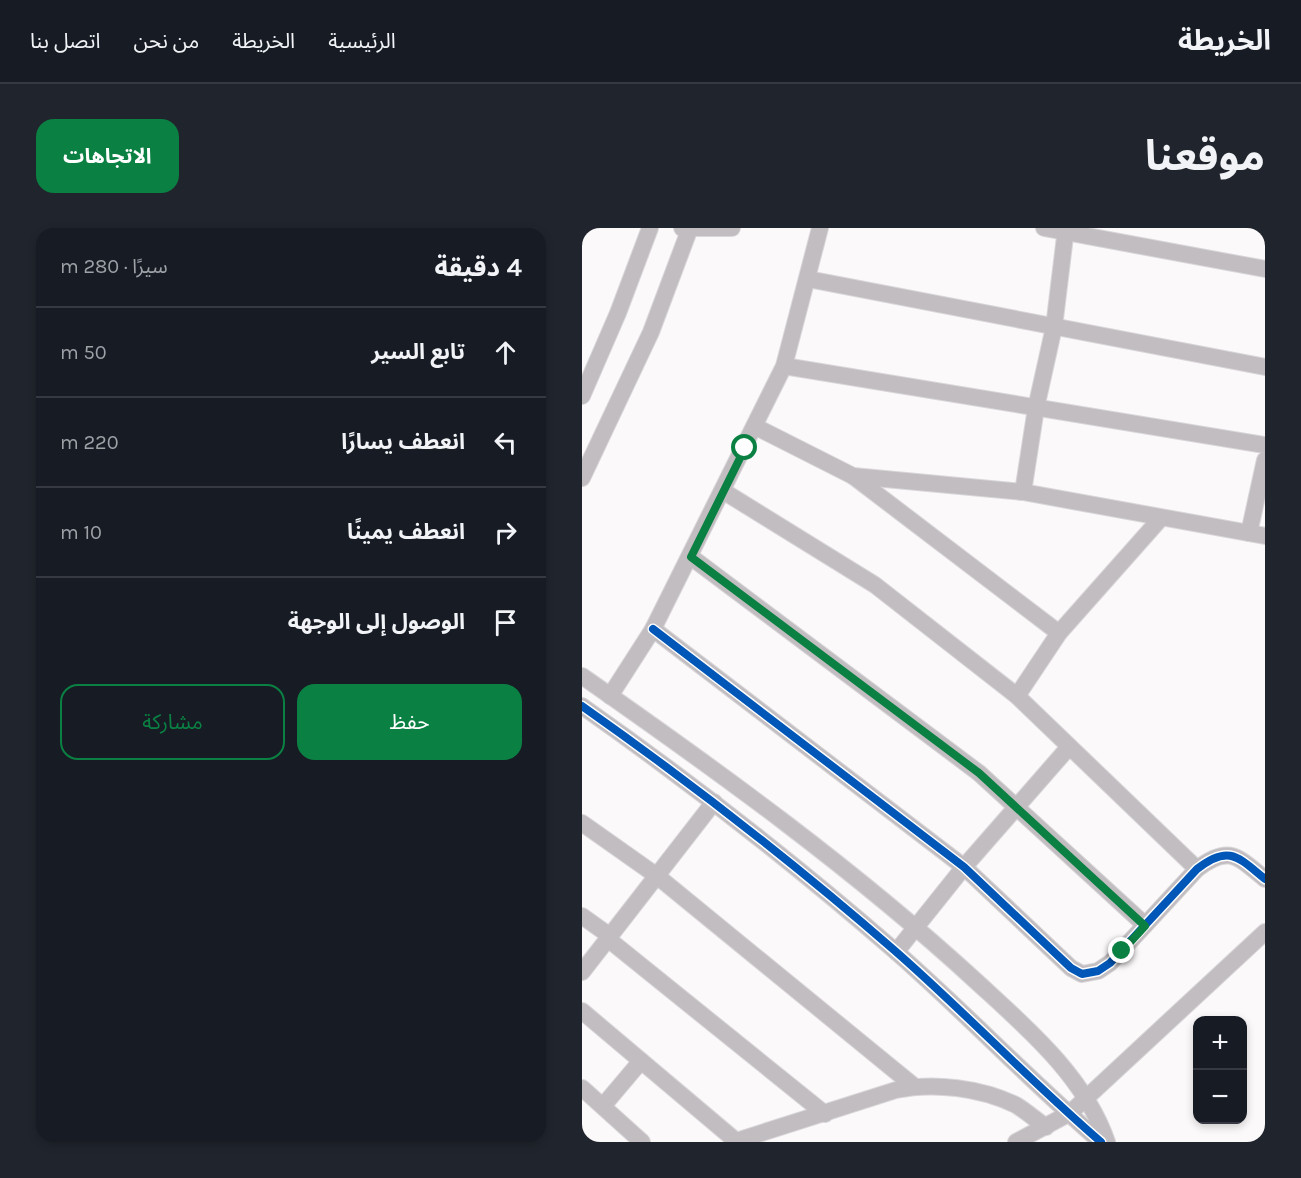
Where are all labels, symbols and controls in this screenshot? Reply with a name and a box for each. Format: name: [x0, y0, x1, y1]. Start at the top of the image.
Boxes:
text: الخريطة: [1178, 24, 1271, 57]
text: اتصل بنا: [30, 29, 101, 53]
text: من نحن: [134, 29, 199, 53]
text: الخريطة: [232, 29, 295, 53]
text: الرئيسية: [328, 29, 396, 53]
button: الاتجاهات: [36, 119, 179, 193]
text: موقعنا: [1145, 131, 1265, 181]
text: 4 دقيقة: [435, 252, 522, 283]
text: سيرًا · 280 m: [60, 255, 168, 278]
icon: ahead: [489, 336, 522, 369]
text: تابع السير: [371, 339, 465, 365]
text: 50 m: [60, 341, 107, 364]
icon: left: [489, 426, 522, 459]
text: انعطف يسارًا: [341, 429, 465, 455]
text: 220 m: [60, 431, 119, 454]
route start: [731, 434, 757, 460]
icon: right: [489, 516, 522, 549]
text: انعطف يمينًا: [347, 519, 465, 545]
text: 10 m: [60, 521, 102, 544]
icon: arrive: [489, 606, 522, 639]
text: الوصول إلى الوجهة: [288, 609, 465, 635]
button: مشاركة: [60, 684, 285, 760]
button: حفظ: [297, 684, 522, 760]
route end: [1108, 937, 1134, 963]
map controls: [1193, 1016, 1247, 1124]
button: +: [1193, 1016, 1247, 1070]
button: −: [1193, 1070, 1247, 1124]

